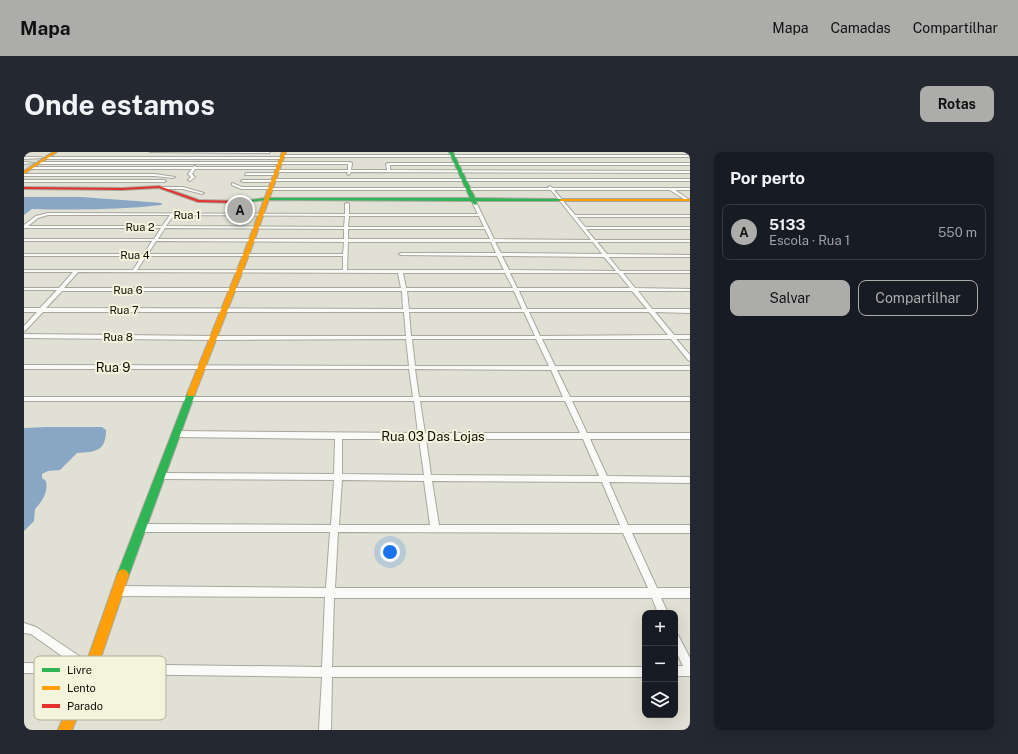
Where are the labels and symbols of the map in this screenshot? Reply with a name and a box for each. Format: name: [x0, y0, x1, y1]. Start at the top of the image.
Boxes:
pin: A: [227, 195, 253, 225]
street label: Rua 1: [174, 209, 200, 221]
street label: Rua 2: [125, 221, 155, 233]
street label: Rua 4: [120, 249, 150, 261]
street label: Rua 6: [113, 284, 143, 296]
street label: Rua 7: [109, 304, 139, 316]
street label: Rua 8: [103, 331, 133, 343]
street label: Rua 9: [96, 360, 130, 375]
street label: Rua 03 Das Lojas: [381, 429, 485, 444]
your location: [380, 542, 400, 562]
legend: [34, 656, 166, 720]
text: Livre: [67, 664, 92, 676]
text: Lento: [67, 682, 96, 694]
text: Parado: [67, 700, 103, 712]

